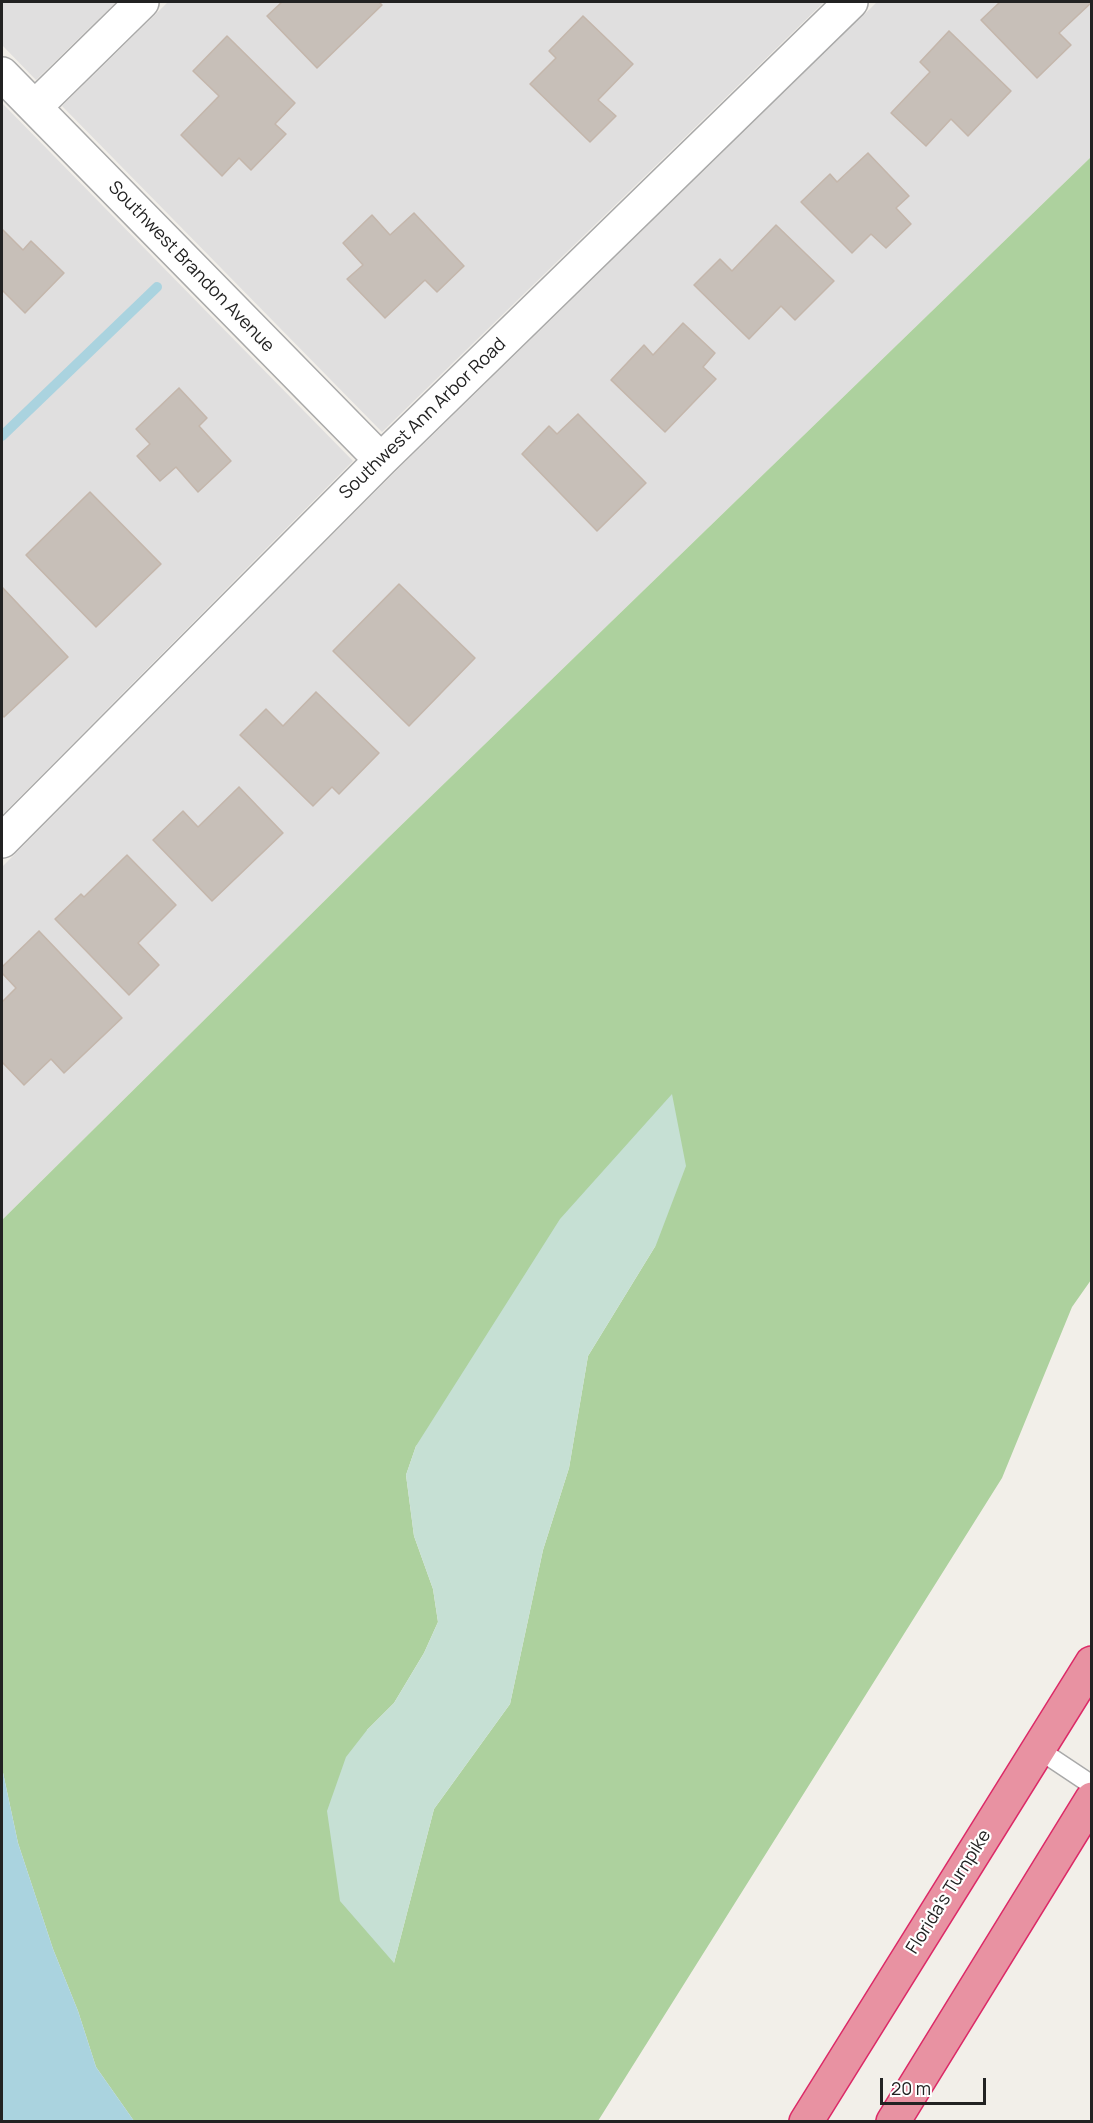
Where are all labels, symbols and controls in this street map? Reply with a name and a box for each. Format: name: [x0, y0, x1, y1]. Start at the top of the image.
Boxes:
street label: Southwest Brandon Avenue: [103, 177, 279, 357]
street label: Southwest Ann Arbor Road: [335, 334, 511, 504]
street label: Florida's Turnpike: [902, 1826, 996, 1958]
scale bar: [883, 2066, 990, 2104]
text: 20 m: [891, 2076, 931, 2100]

